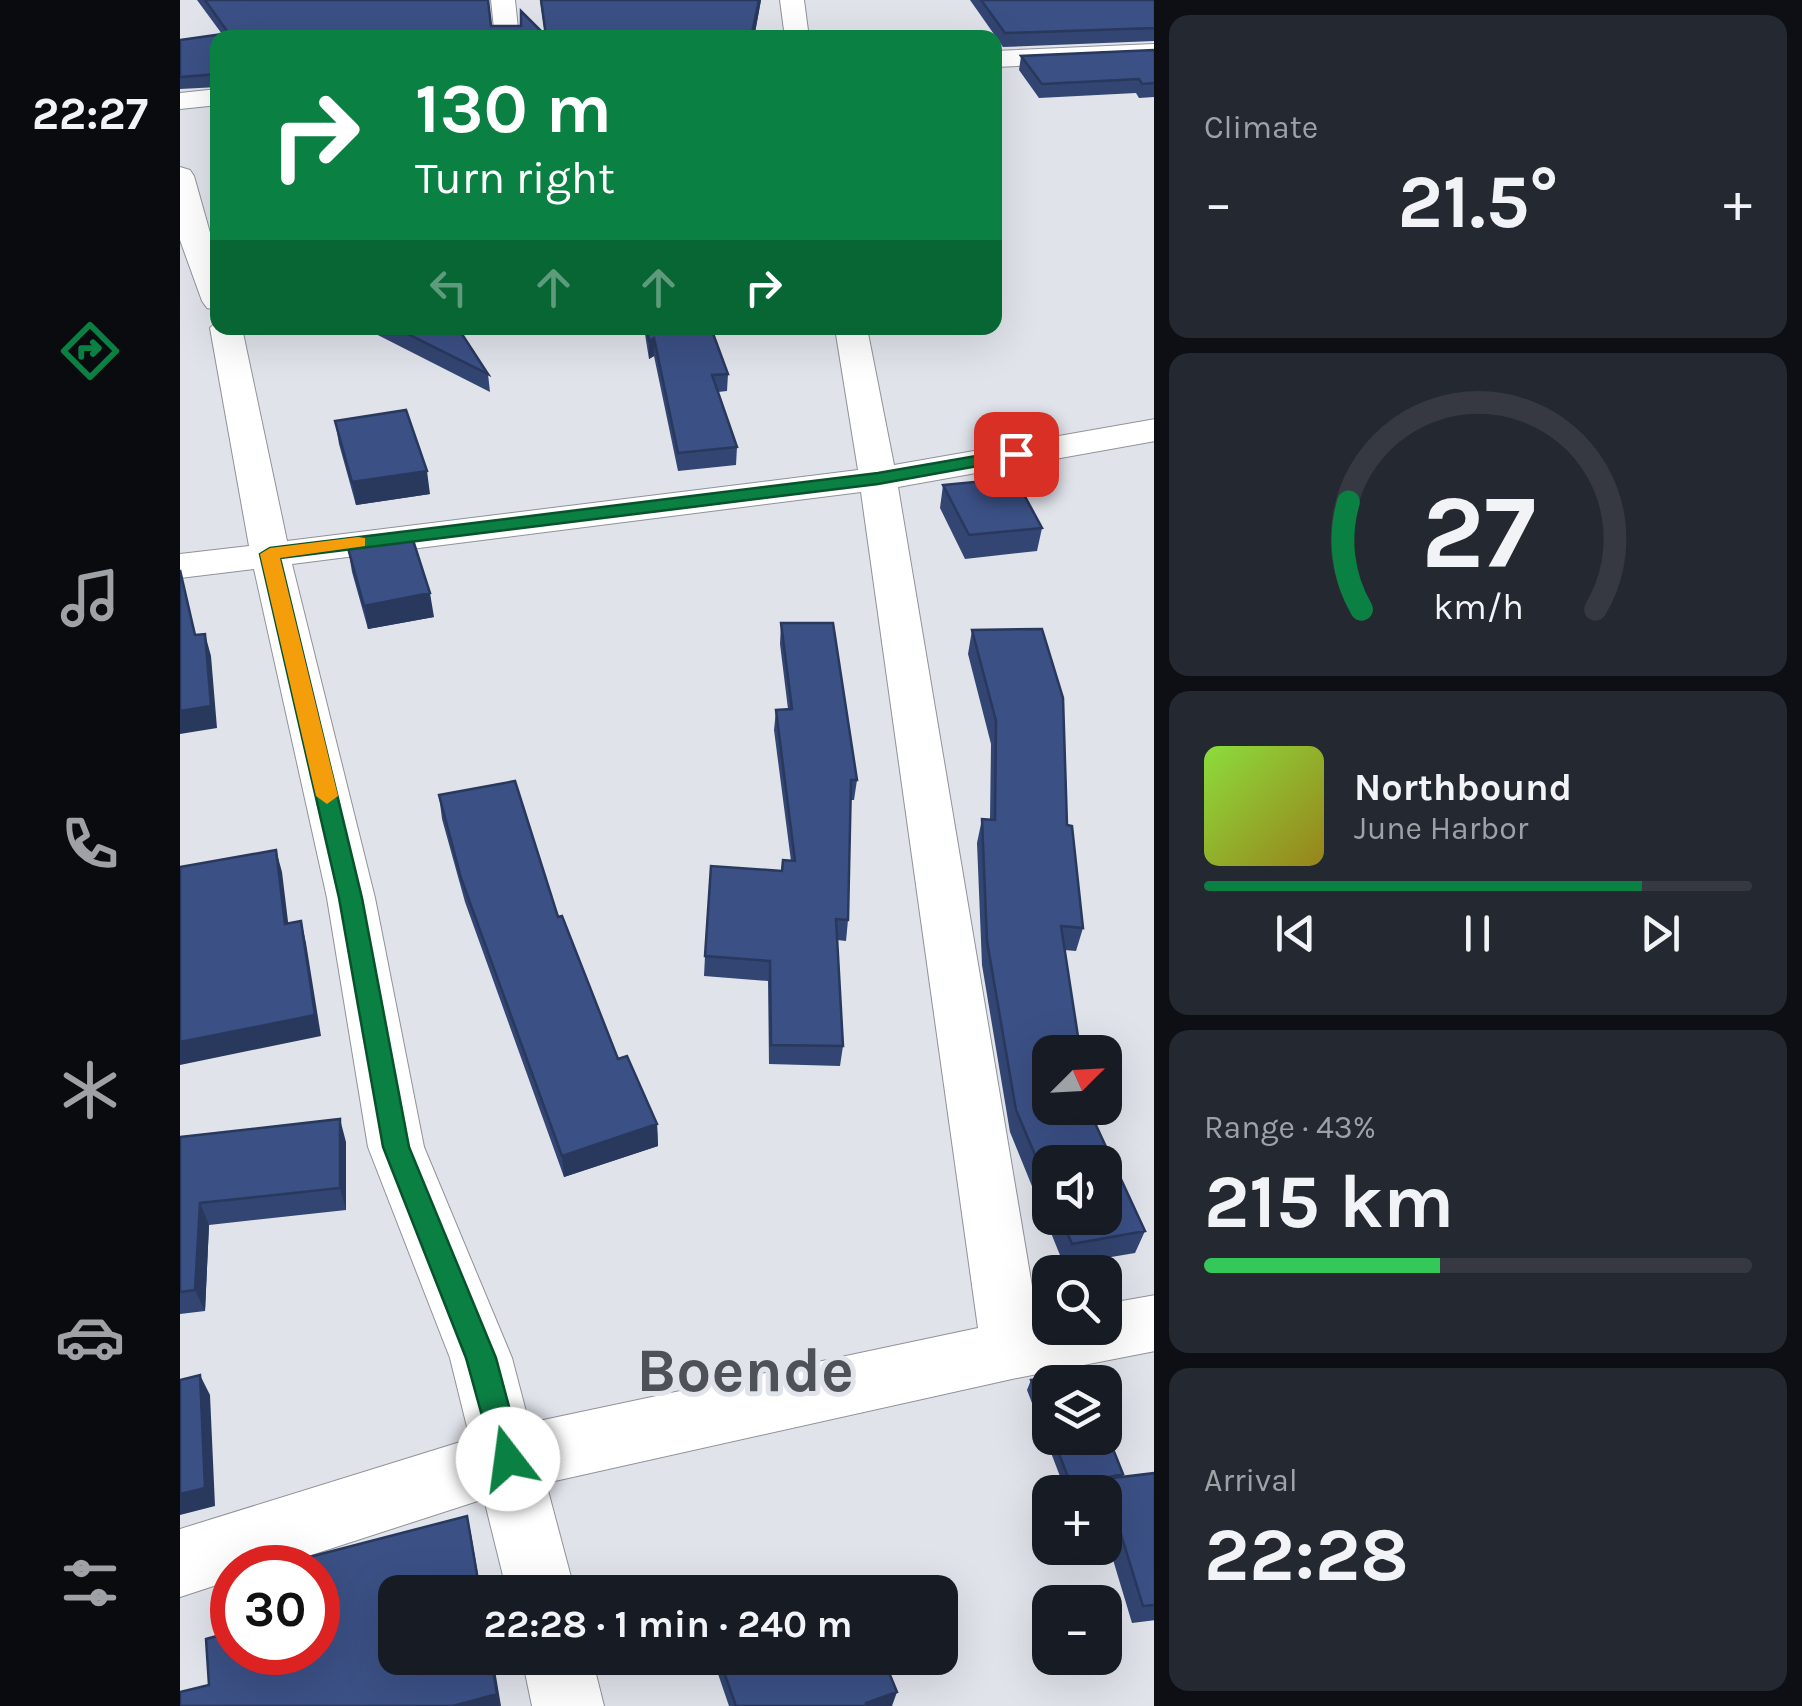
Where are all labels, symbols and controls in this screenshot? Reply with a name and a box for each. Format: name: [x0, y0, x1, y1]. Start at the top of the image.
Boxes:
text: 130 m: [415, 68, 612, 150]
icon: right: [250, 70, 380, 200]
text: 22:27: [32, 88, 148, 140]
text: Climate: [1204, 109, 1318, 146]
text: Turn right: [415, 152, 615, 204]
text: 21.5°: [1397, 158, 1559, 246]
text: −: [1204, 171, 1233, 235]
text: +: [1723, 171, 1752, 235]
icon: left: [421, 260, 476, 315]
icon: ahead: [526, 260, 581, 315]
icon: ahead: [631, 260, 686, 315]
icon: right: [736, 260, 791, 315]
icon: directions: [55, 316, 125, 386]
pin: [974, 412, 1059, 497]
icon: arrive: [989, 427, 1044, 482]
text: 27: [1421, 472, 1535, 593]
icon: music: [55, 563, 125, 633]
text: km/h: [1433, 586, 1523, 628]
text: Northbound: [1354, 765, 1572, 810]
icon: phone: [55, 809, 125, 879]
text: June Harbor: [1354, 810, 1528, 847]
icon: previous: [1268, 906, 1323, 961]
icon: pause: [1450, 906, 1505, 961]
icon: next: [1633, 906, 1688, 961]
north arrow: [1032, 1035, 1122, 1125]
map controls: [1032, 1035, 1122, 1675]
icon: climate: [55, 1055, 125, 1125]
text: Range · 43%: [1204, 1109, 1376, 1146]
button: sound: [1032, 1145, 1122, 1235]
text: 215 km: [1204, 1158, 1454, 1246]
button: search: [1032, 1255, 1122, 1345]
icon: car: [55, 1302, 125, 1372]
district label: Boende: [636, 1334, 854, 1407]
button: layers: [1032, 1365, 1122, 1455]
position arrow: [456, 1407, 560, 1511]
text: Arrival: [1204, 1462, 1298, 1499]
button: +: [1032, 1475, 1122, 1565]
text: 22:28: [1204, 1511, 1409, 1599]
speed limit sign: 30: [210, 1545, 340, 1675]
icon: filters: [55, 1548, 125, 1618]
button: −: [1032, 1585, 1122, 1675]
text: 22:28 · 1 min · 240 m: [483, 1602, 853, 1647]

